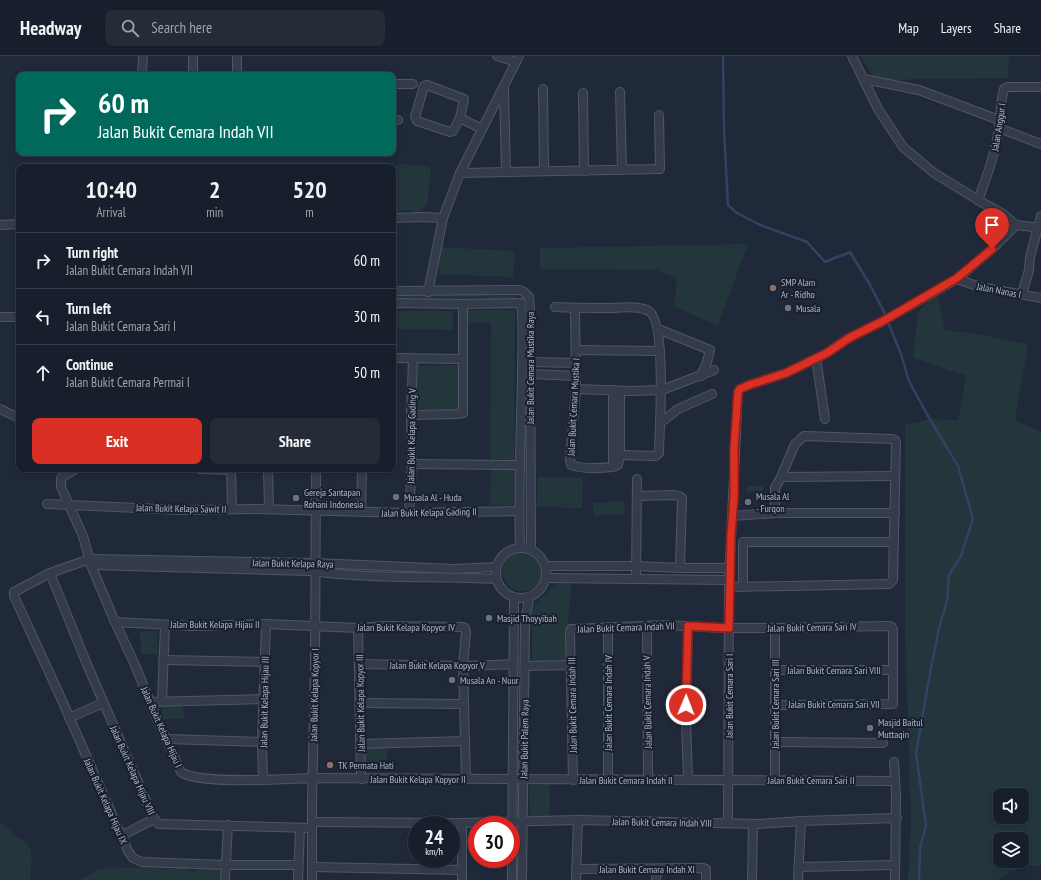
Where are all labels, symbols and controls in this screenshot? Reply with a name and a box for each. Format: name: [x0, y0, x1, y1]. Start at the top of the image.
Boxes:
search box: [105, 10, 385, 46]
text: Headway: [20, 16, 81, 40]
icon: search: [119, 17, 141, 39]
text: Search here: [151, 18, 212, 37]
text: Map: [898, 19, 919, 37]
text: Layers: [941, 19, 972, 37]
text: Share: [994, 19, 1021, 37]
text: 60 m: [98, 84, 149, 121]
icon: right: [32, 88, 84, 140]
street label: Jalan Anggur I: [988, 102, 1009, 153]
text: Jalan Bukit Cemara Indah VII: [98, 120, 274, 143]
text: 10:40: [85, 174, 137, 205]
text: 2: [209, 174, 220, 205]
text: 520: [292, 174, 327, 205]
text: Arrival: [96, 204, 126, 221]
text: min: [206, 204, 223, 221]
text: m: [305, 204, 314, 221]
pin: [975, 208, 1009, 249]
icon: arrive: [981, 214, 1003, 236]
text: Turn right: [66, 243, 118, 262]
icon: right: [32, 250, 54, 272]
text: 60 m: [354, 251, 380, 270]
text: Jalan Bukit Cemara Indah VII: [66, 262, 193, 279]
place label: SMP Alam Ar - Ridho: [781, 276, 815, 301]
street label: Jalan Nanas I: [975, 280, 1022, 301]
marker: SMP Alam Ar - Ridho: [768, 283, 778, 293]
text: Turn left: [66, 299, 111, 318]
place label: Musala: [796, 302, 820, 315]
marker: Musala: [783, 303, 793, 313]
icon: left: [32, 306, 54, 328]
text: 30 m: [354, 307, 380, 326]
street label: Jalan Bukit Cemara Mustika Raya: [524, 312, 537, 425]
text: Jalan Bukit Cemara Sari I: [66, 318, 176, 335]
text: Continue: [66, 355, 113, 374]
street label: Jalan Bukit Cemara Mustika I: [564, 358, 583, 457]
icon: ahead: [32, 362, 54, 384]
text: 50 m: [354, 363, 380, 382]
text: Jalan Bukit Cemara Permai I: [66, 374, 190, 391]
street label: Jalan Bukit Kelapa Gading V: [404, 388, 419, 485]
button: Exit: [32, 418, 202, 464]
button: Share: [210, 418, 380, 464]
place label: Gereja Santapan Rohani Indonesia: [304, 486, 363, 511]
place label: Musala Al - Furqon: [756, 490, 790, 515]
place label: Musala Al - Huda: [404, 491, 462, 504]
marker: Musala Al - Huda: [391, 492, 401, 502]
marker: Gereja Santapan Rohani Indonesia: [291, 493, 301, 503]
marker: Musala Al - Furqon: [743, 497, 753, 507]
street label: Jalan Bukit Kelapa Sawit II: [135, 501, 226, 516]
street label: Jalan Bukit Kelapa Gading II: [380, 505, 477, 520]
street label: Jalan Bukit Kelapa Raya: [251, 556, 334, 571]
place label: Masjid Thoyyibah: [497, 612, 557, 625]
marker: Masjid Thoyyibah: [484, 613, 494, 623]
street label: Jalan Bukit Kelapa Hijau II: [169, 618, 260, 631]
street label: Jalan Bukit Cemara Indah VII: [576, 619, 675, 636]
street label: Jalan Bukit Cemara Sari IV: [766, 620, 857, 635]
street label: Jalan Bukit Kelapa Kopyor IV: [356, 621, 455, 634]
street label: Jalan Bukit Kelapa Kopyor I: [307, 648, 322, 743]
street label: Jalan Bukit Kelapa Kopyor III: [353, 654, 368, 753]
street label: Jalan Bukit Cemara Sari I: [723, 654, 736, 739]
street label: Jalan Bukit Cemara Indah IV: [602, 655, 615, 752]
street label: Jalan Bukit Cemara Indah V: [640, 655, 655, 750]
street label: Jalan Bukit Kelapa Hijau III: [257, 656, 272, 749]
street label: Jalan Bukit Cemara Indah III: [565, 657, 580, 754]
street label: Jalan Bukit Kelapa Kopyor V: [388, 659, 485, 672]
street label: Jalan Bukit Cemara Sari III: [769, 659, 782, 750]
street label: Jalan Bukit Cemara Sari VIII: [786, 664, 881, 677]
place label: Musala An - Nuur: [460, 674, 519, 687]
marker: Musala An - Nuur: [447, 675, 457, 685]
street label: Jalan Bukit Kelapa Hijau I: [137, 684, 185, 770]
position arrow: [665, 684, 707, 726]
street label: Jalan Bukit Cemara Sari VII: [787, 698, 880, 711]
street label: Jalan Bukit Palem Raya: [517, 699, 532, 780]
place label: Masjid Baitul Muttaqin: [878, 716, 923, 741]
street label: Jalan Bukit Kelapa Hijau VIII: [107, 723, 158, 817]
marker: Masjid Baitul Muttaqin: [865, 723, 875, 733]
street label: Jalan Bukit Kelapa Hijau IX: [80, 756, 130, 846]
place label: TK Permata Hati: [338, 759, 394, 772]
marker: TK Permata Hati: [325, 760, 335, 770]
street label: Jalan Bukit Kelapa Kopyor II: [369, 773, 466, 786]
street label: Jalan Bukit Cemara Indah II: [578, 774, 673, 787]
street label: Jalan Bukit Cemara Sari II: [767, 774, 855, 787]
map controls: [993, 788, 1029, 868]
button: sound: [993, 788, 1029, 824]
street label: Jalan Bukit Cemara Indah VIII: [611, 815, 712, 830]
speed limit sign: 30: [468, 816, 520, 868]
text: 24: [424, 824, 444, 850]
button: layers: [993, 832, 1029, 868]
text: km/h: [425, 845, 443, 858]
street label: Jalan Bukit Cemara Indah XI: [598, 863, 695, 876]

